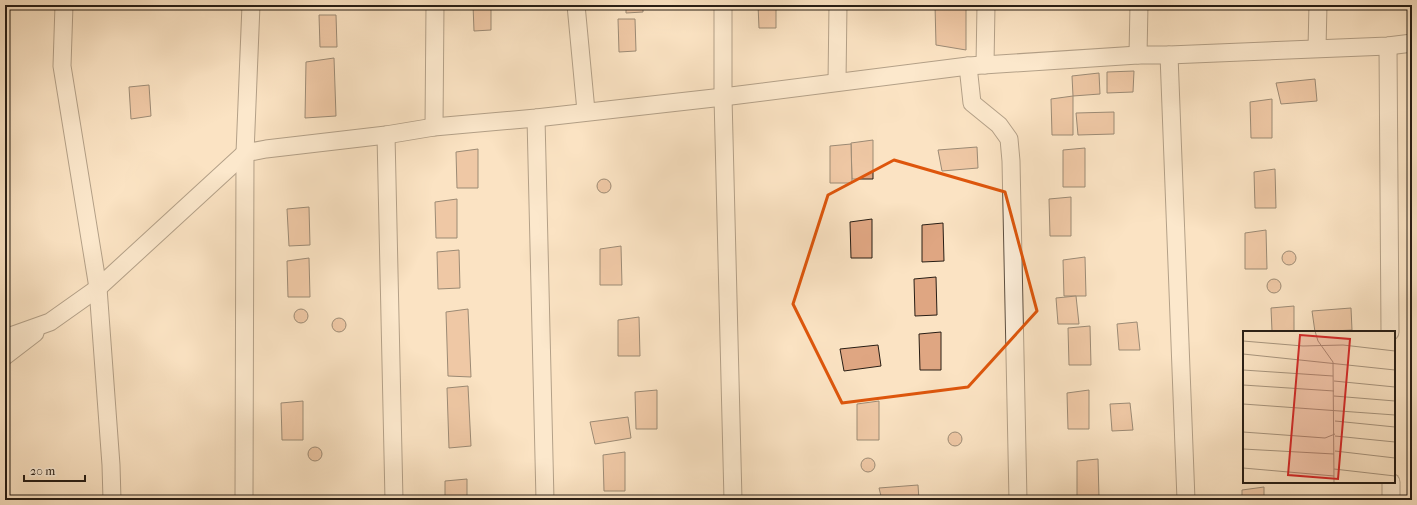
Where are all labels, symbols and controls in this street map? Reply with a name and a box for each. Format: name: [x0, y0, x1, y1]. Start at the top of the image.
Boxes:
inset map: [1243, 331, 1395, 483]
scale bar: [24, 457, 85, 483]
text: 20 m: [30, 464, 55, 478]

